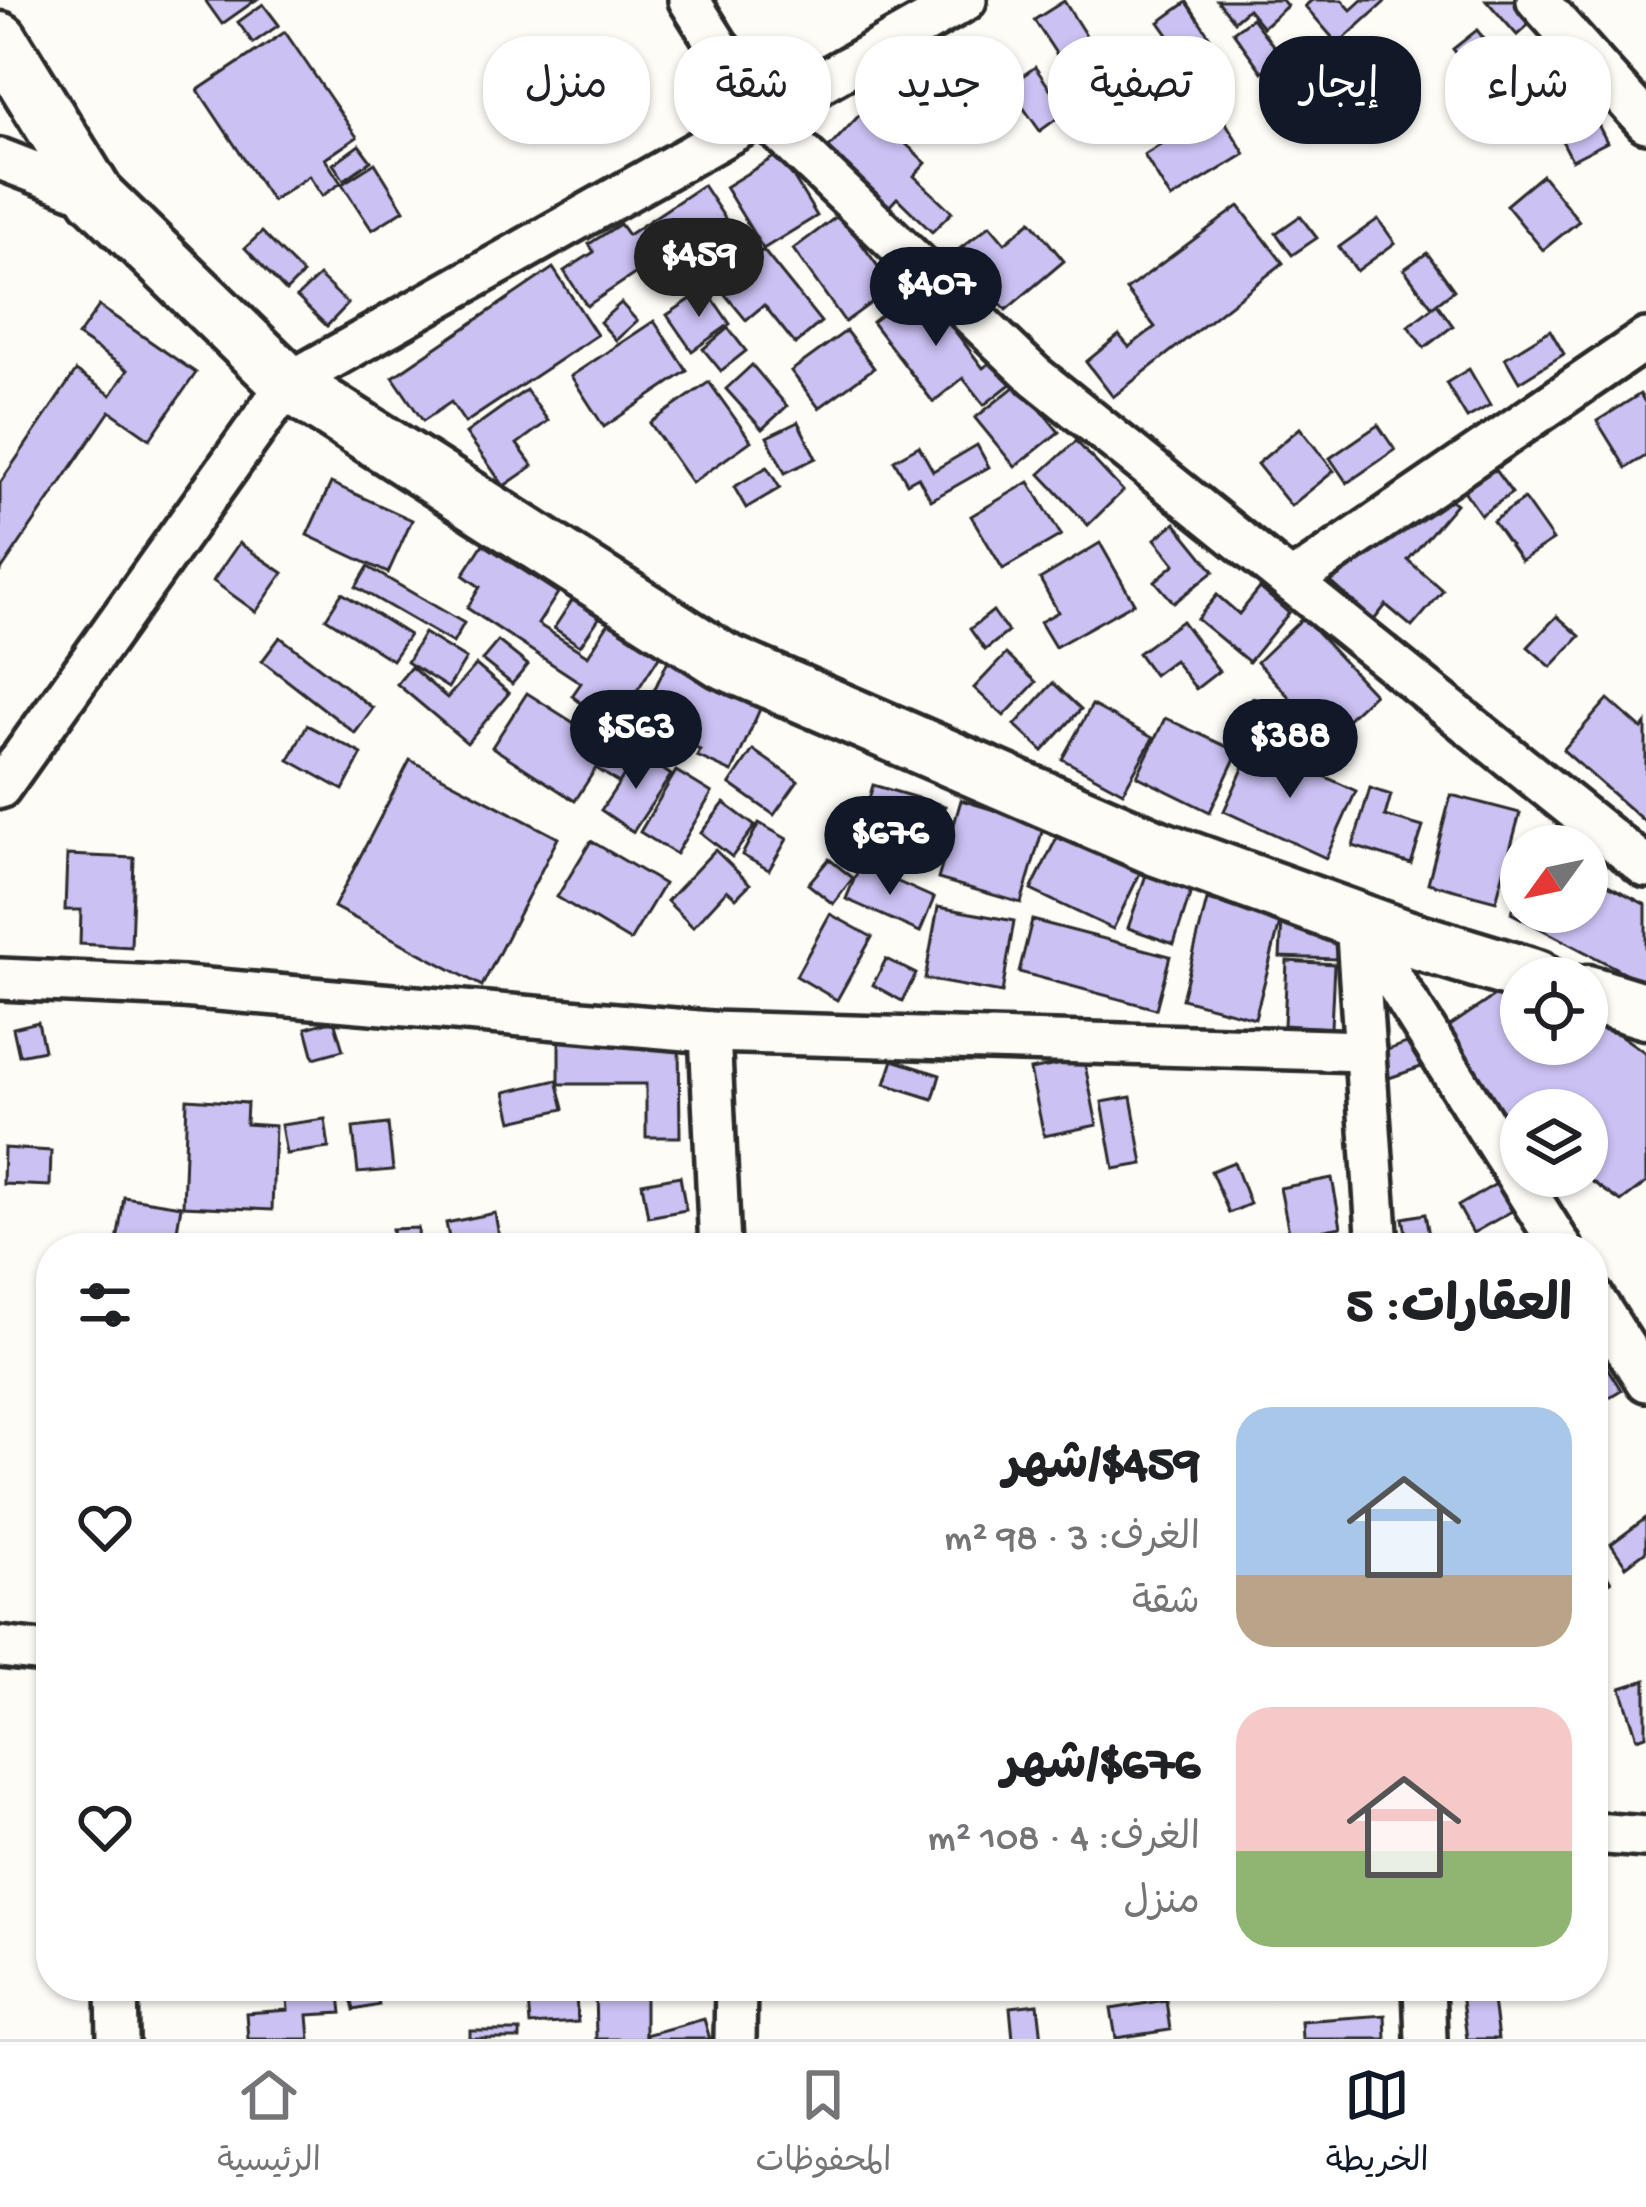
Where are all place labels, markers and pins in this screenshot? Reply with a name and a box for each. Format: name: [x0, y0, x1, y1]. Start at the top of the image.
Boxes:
pin: $459: [628, 218, 770, 320]
pin: $407: [865, 247, 1007, 349]
pin: $563: [565, 690, 707, 792]
pin: $388: [1219, 699, 1361, 801]
pin: $676: [819, 796, 961, 898]

